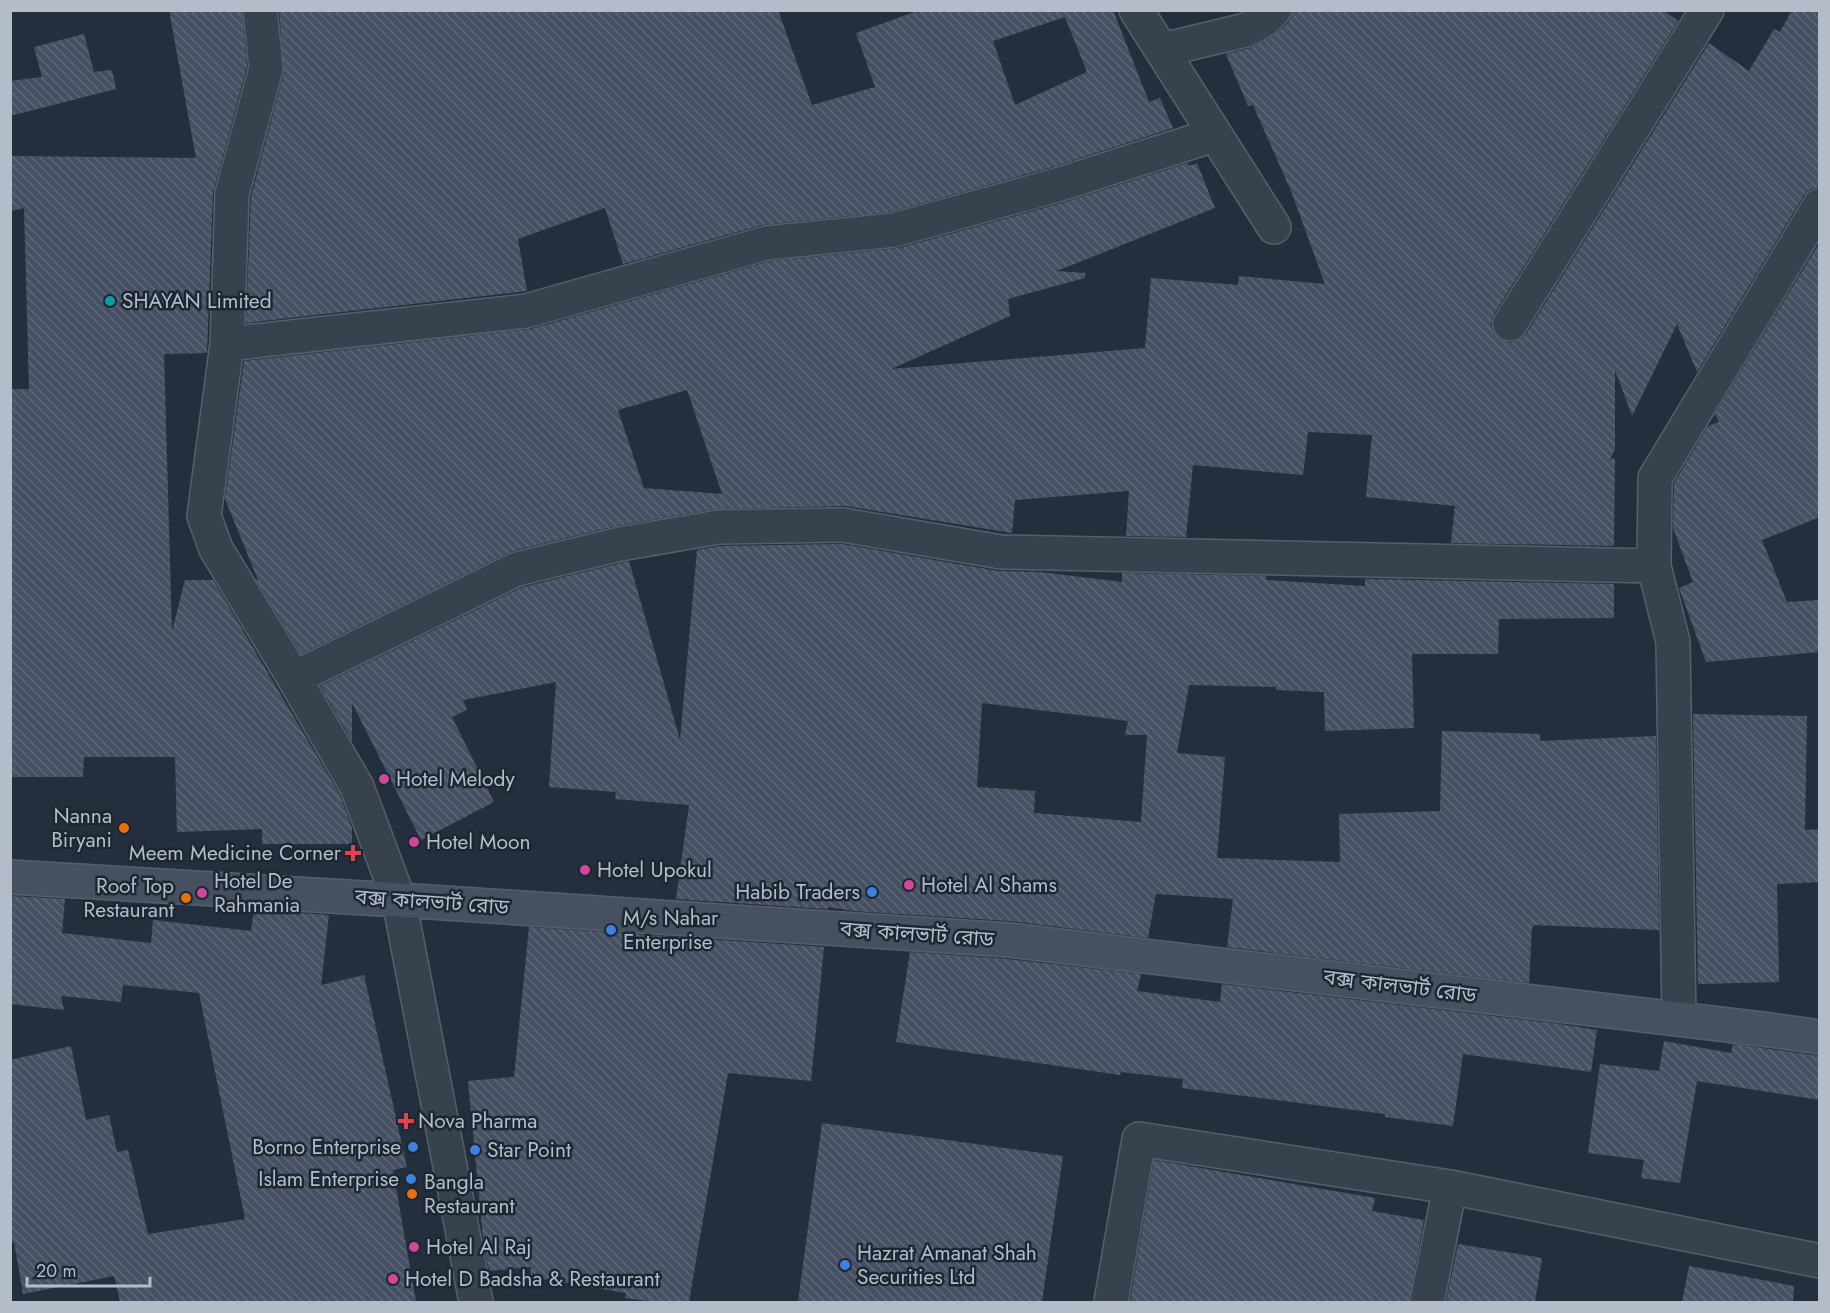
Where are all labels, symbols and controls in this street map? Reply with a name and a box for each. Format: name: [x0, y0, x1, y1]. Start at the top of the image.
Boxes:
place label: SHAYAN Limited: [122, 286, 272, 316]
marker: SHAYAN Limited: [103, 294, 117, 308]
place label: Hotel Melody: [396, 764, 516, 794]
marker: Hotel Melody: [377, 772, 391, 786]
place label: Nanna Biryani: [51, 801, 112, 855]
marker: Nanna Biryani: [117, 821, 131, 835]
place label: Hotel Moon: [426, 827, 530, 857]
marker: Hotel Moon: [407, 835, 421, 849]
place label: Meem Medicine Corner: [129, 838, 342, 868]
marker: Meem Medicine Corner: [346, 846, 360, 860]
place label: Hotel Upokul: [597, 855, 712, 885]
marker: Hotel Upokul: [578, 863, 592, 877]
place label: Hotel De Rahmania: [214, 866, 300, 920]
place label: Hotel Al Shams: [921, 870, 1057, 900]
place label: Roof Top Restaurant: [83, 871, 174, 925]
place label: Habib Traders: [735, 877, 860, 907]
marker: Hotel Al Shams: [902, 878, 916, 892]
street label: বক্স কালভার্ট রোড: [353, 882, 511, 922]
marker: Habib Traders: [865, 885, 879, 899]
marker: Hotel De Rahmania: [195, 886, 209, 900]
marker: Roof Top Restaurant: [179, 891, 193, 905]
place label: M/s Nahar Enterprise: [623, 903, 719, 957]
street label: বক্স কালভার্ট রোড: [838, 914, 996, 954]
marker: M/s Nahar Enterprise: [604, 923, 618, 937]
street label: বক্স কালভার্ট রোড: [1321, 962, 1479, 1010]
place label: Nova Pharma: [418, 1106, 537, 1136]
marker: Nova Pharma: [399, 1114, 413, 1128]
place label: Borno Enterprise: [252, 1132, 401, 1162]
place label: Star Point: [487, 1135, 571, 1165]
marker: Borno Enterprise: [406, 1140, 420, 1154]
marker: Star Point: [468, 1143, 482, 1157]
place label: Islam Enterprise: [258, 1164, 399, 1194]
place label: Bangla Restaurant: [424, 1167, 515, 1221]
marker: Islam Enterprise: [404, 1172, 418, 1186]
marker: Bangla Restaurant: [405, 1187, 419, 1201]
place label: Hotel Al Raj: [426, 1232, 532, 1262]
place label: Hazrat Amanat Shah Securities Ltd: [857, 1238, 1037, 1292]
marker: Hotel Al Raj: [407, 1240, 421, 1254]
scale bar: [27, 1250, 150, 1288]
text: 20 m: [36, 1258, 76, 1284]
marker: Hazrat Amanat Shah Securities Ltd: [838, 1258, 852, 1272]
place label: Hotel D Badsha & Restaurant: [405, 1264, 660, 1294]
marker: Hotel D Badsha & Restaurant: [386, 1272, 400, 1286]

